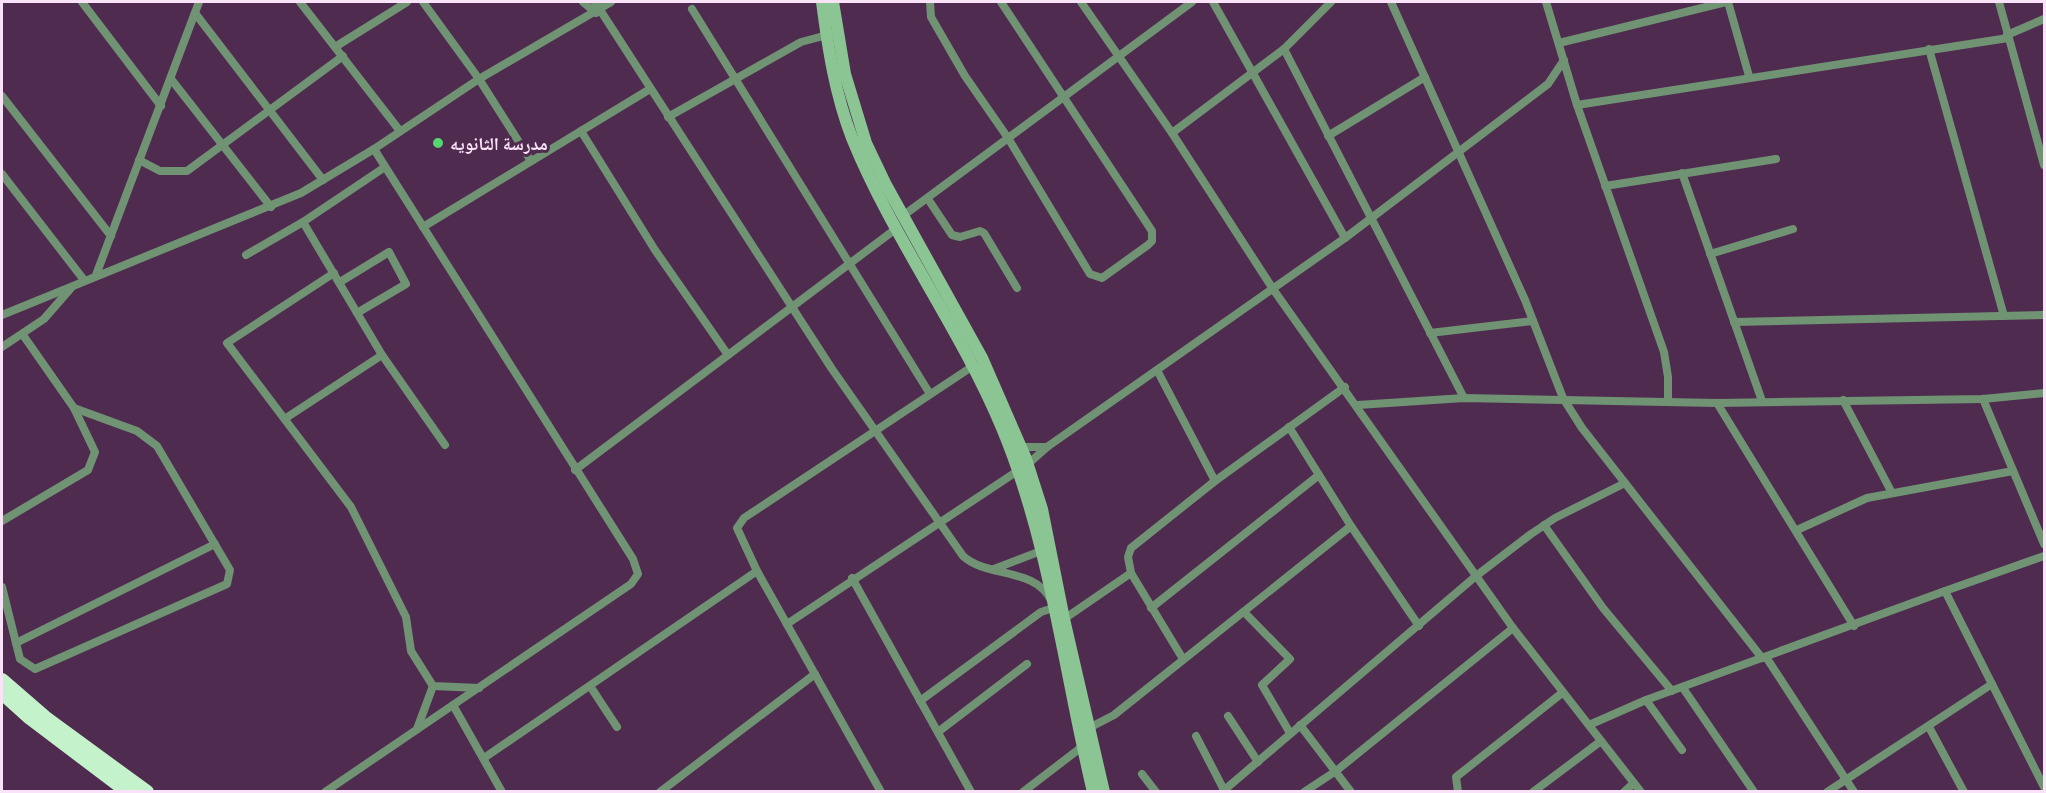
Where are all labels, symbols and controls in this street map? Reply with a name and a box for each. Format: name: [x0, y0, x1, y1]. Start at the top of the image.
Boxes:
place label: مدرسة الثانويه: [450, 131, 548, 156]
marker: مدرسة الثانويه: [431, 136, 445, 150]

